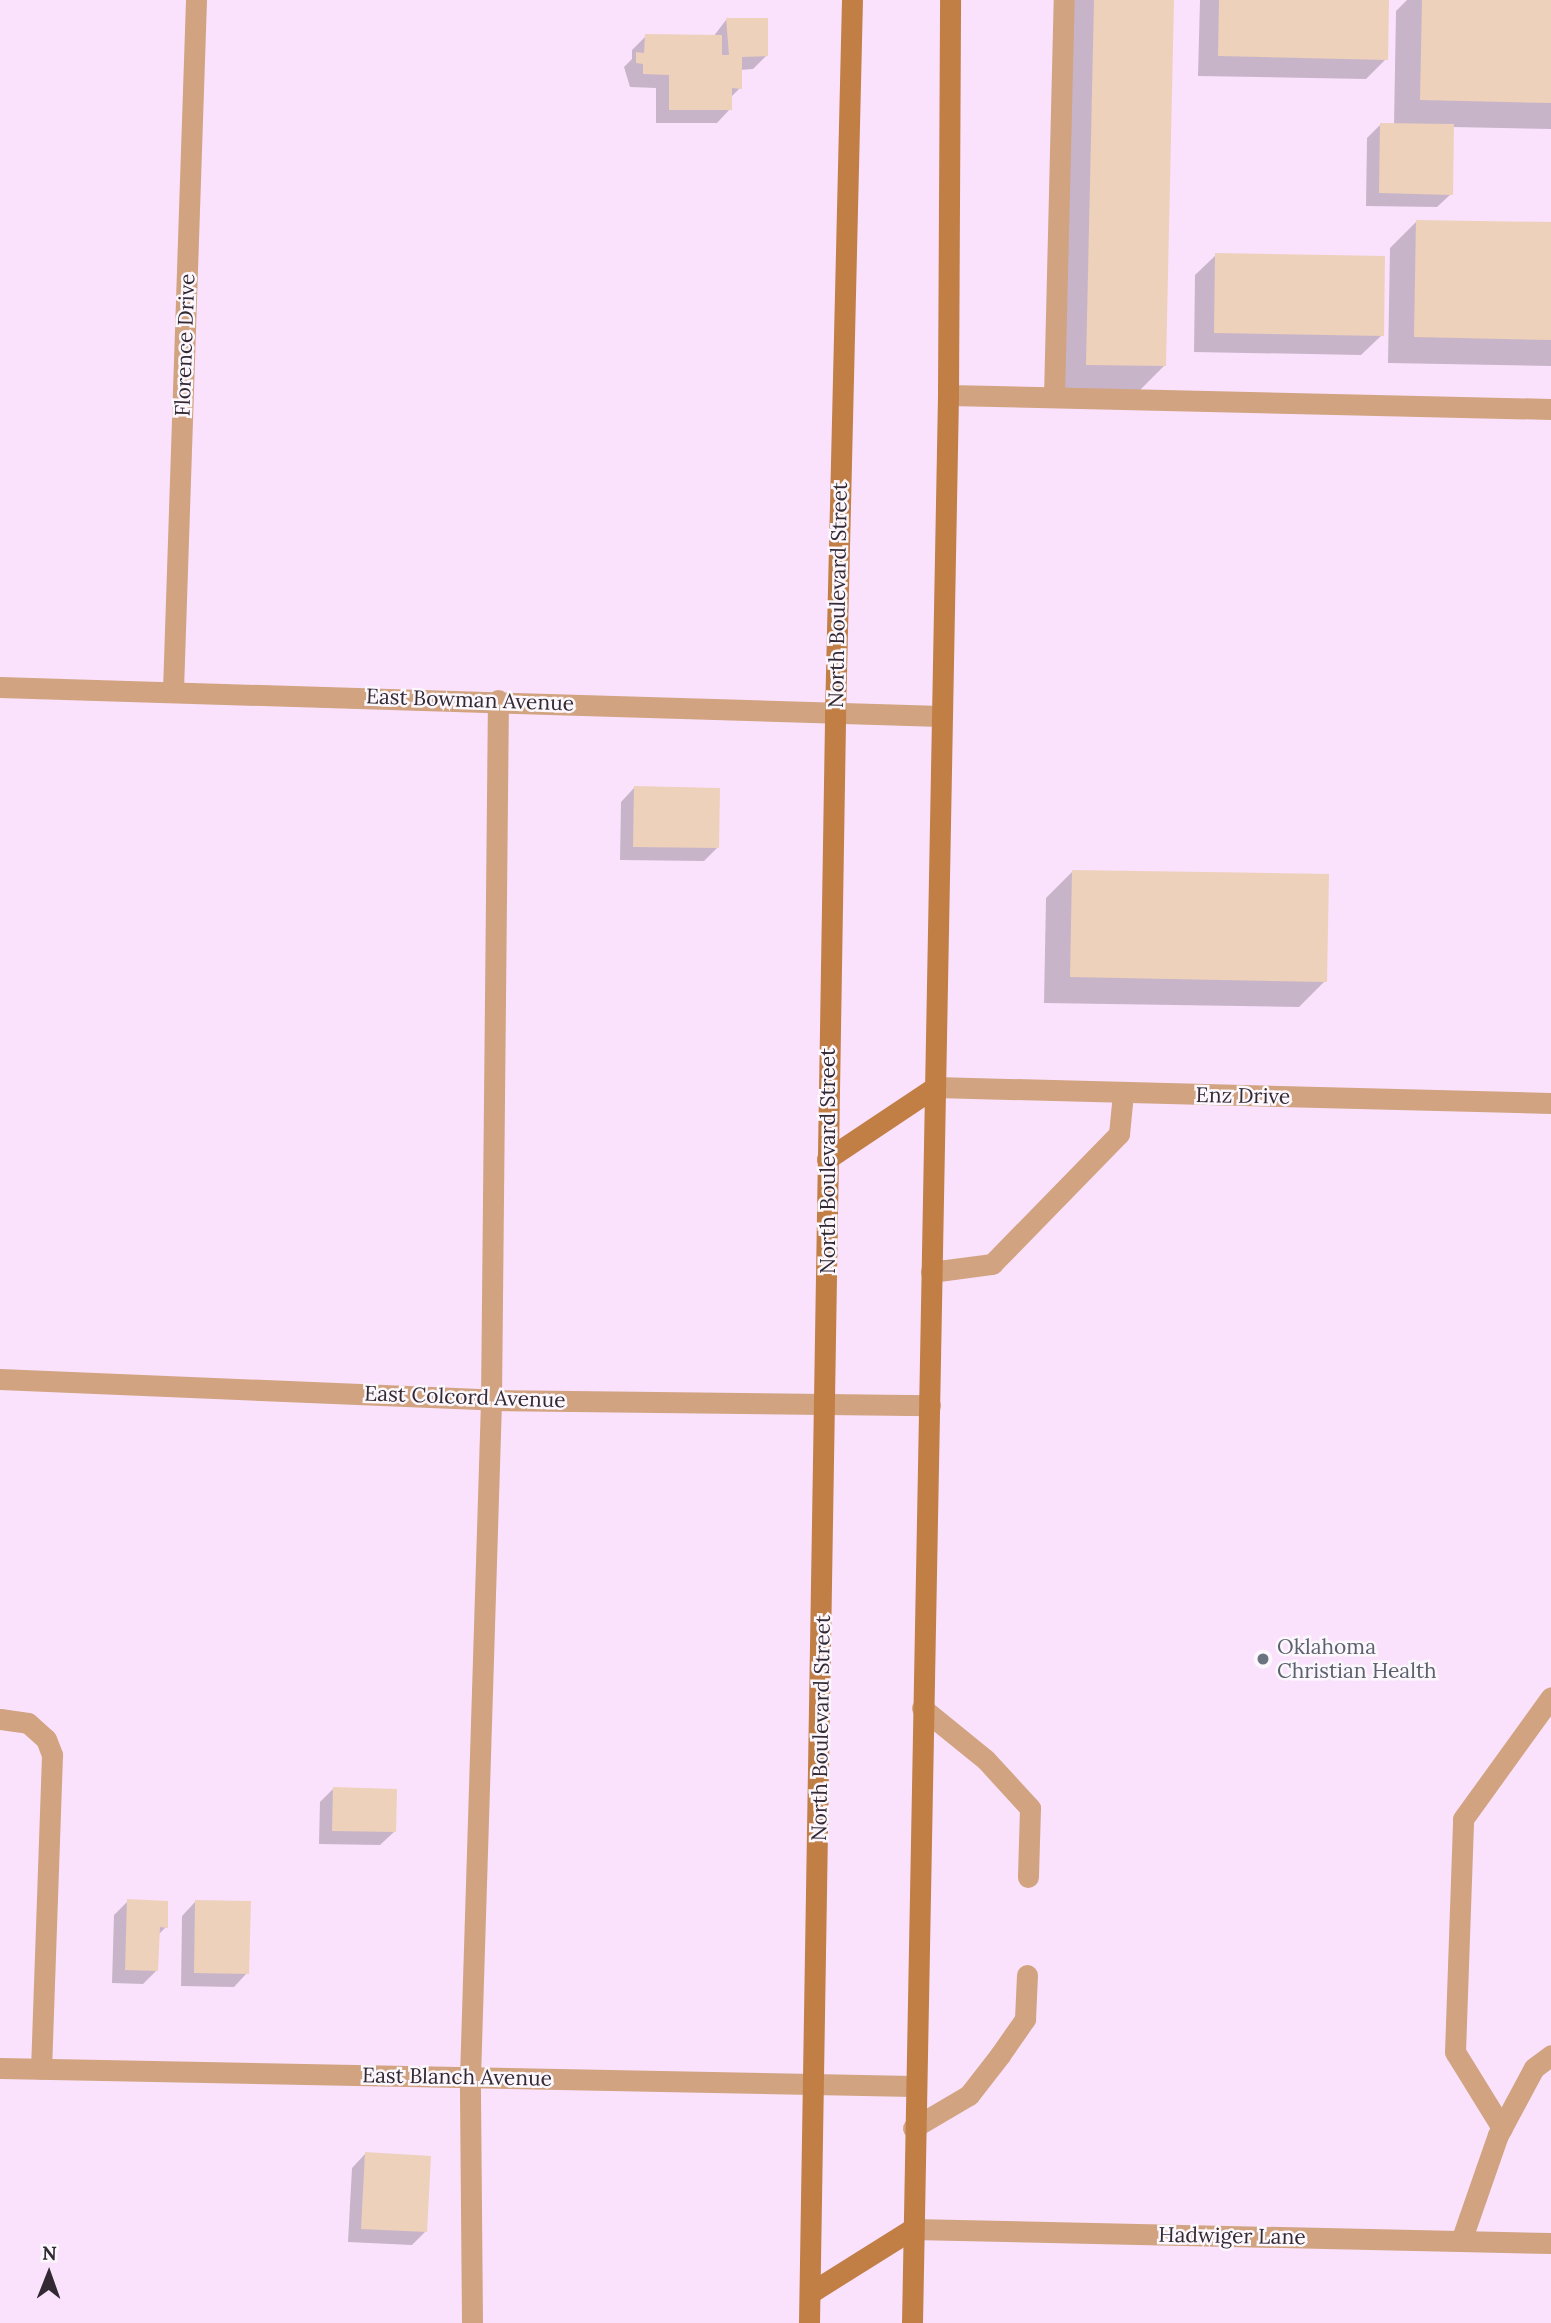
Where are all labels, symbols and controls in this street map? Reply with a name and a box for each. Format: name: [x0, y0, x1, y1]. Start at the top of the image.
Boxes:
street label: Florence Drive: [170, 273, 200, 417]
street label: North Boulevard Street: [823, 482, 853, 708]
street label: East Bowman Avenue: [365, 684, 575, 716]
street label: North Boulevard Street: [815, 1048, 841, 1274]
street label: Enz Drive: [1195, 1083, 1291, 1109]
street label: East Colcord Avenue: [364, 1381, 566, 1413]
street label: North Boulevard Street: [806, 1615, 836, 1841]
place label: Oklahoma Christian Health: [1277, 1634, 1437, 1684]
marker: Oklahoma Christian Health: [1255, 1651, 1271, 1667]
street label: East Blanch Avenue: [362, 2063, 552, 2091]
street label: Hadwiger Lane: [1158, 2222, 1306, 2250]
north arrow: [14, 2239, 84, 2309]
text: N: [42, 2241, 57, 2265]

